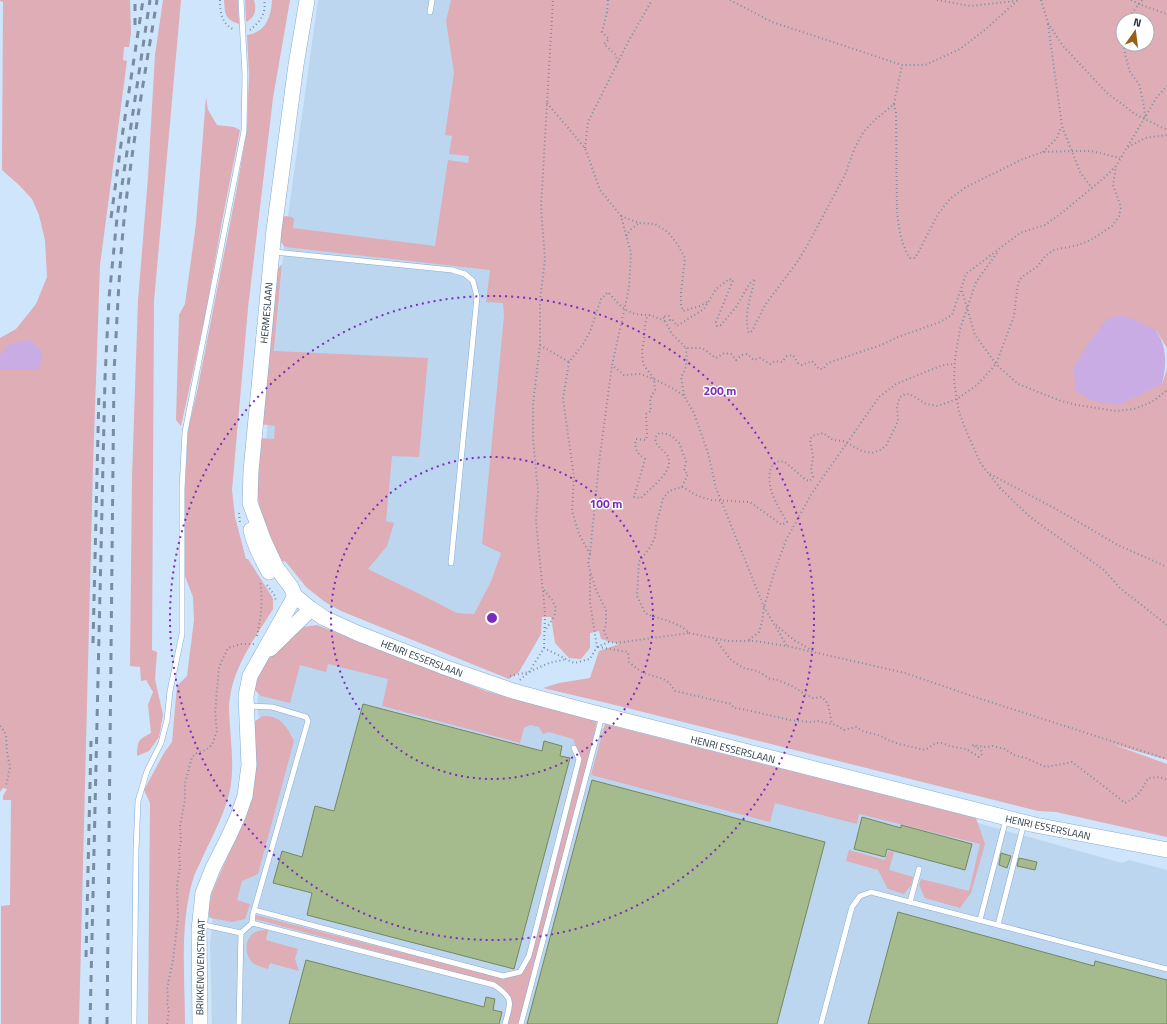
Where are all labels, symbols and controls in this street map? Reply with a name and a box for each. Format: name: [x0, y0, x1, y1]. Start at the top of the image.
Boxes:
north arrow: [1115, 12, 1155, 52]
text: N: [1132, 14, 1143, 31]
street label: HERMESLAAN: [256, 282, 277, 344]
text: 200 m: [704, 381, 736, 400]
text: 100 m: [590, 494, 622, 513]
centre of rings: [485, 611, 499, 625]
street label: HENRI ESSERSLAAN: [379, 636, 465, 681]
street label: HENRI ESSERSLAAN: [689, 732, 777, 767]
street label: HENRI ESSERSLAAN: [1004, 811, 1092, 844]
street label: BRIKKENOVENSTRAAT: [192, 918, 209, 1015]

